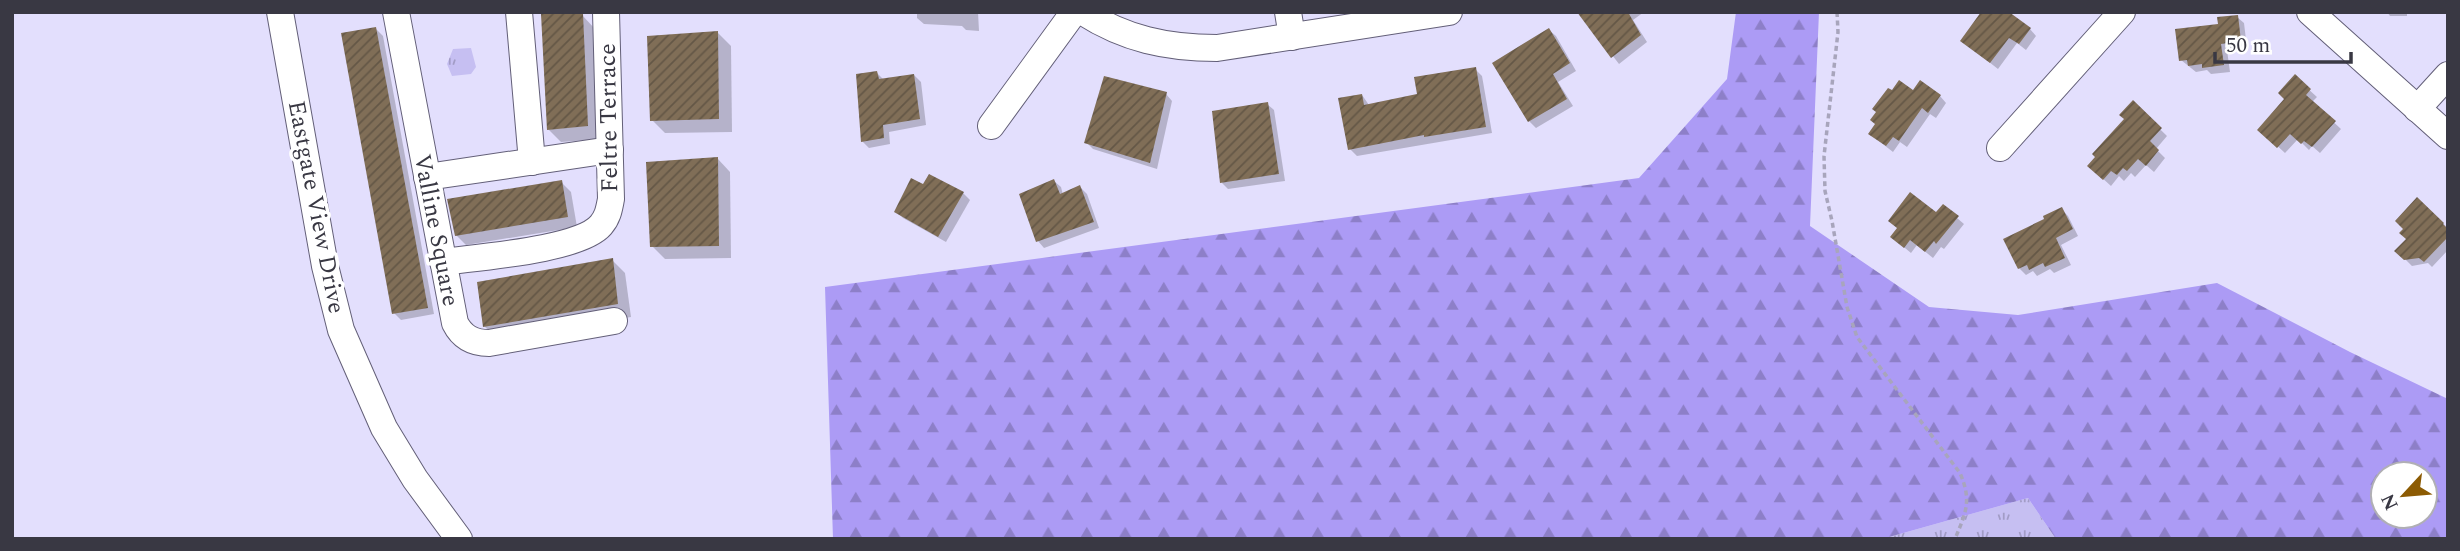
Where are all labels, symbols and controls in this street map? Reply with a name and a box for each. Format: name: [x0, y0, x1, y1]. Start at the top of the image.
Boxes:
scale bar: [2215, 21, 2352, 65]
text: 50 m: [2226, 30, 2270, 62]
street label: Feltre Terrace: [590, 43, 628, 193]
street label: Eastgate View Drive: [278, 98, 354, 317]
street label: Valline Square: [404, 151, 468, 309]
north arrow: [2369, 460, 2439, 530]
text: N: [2374, 488, 2407, 515]

